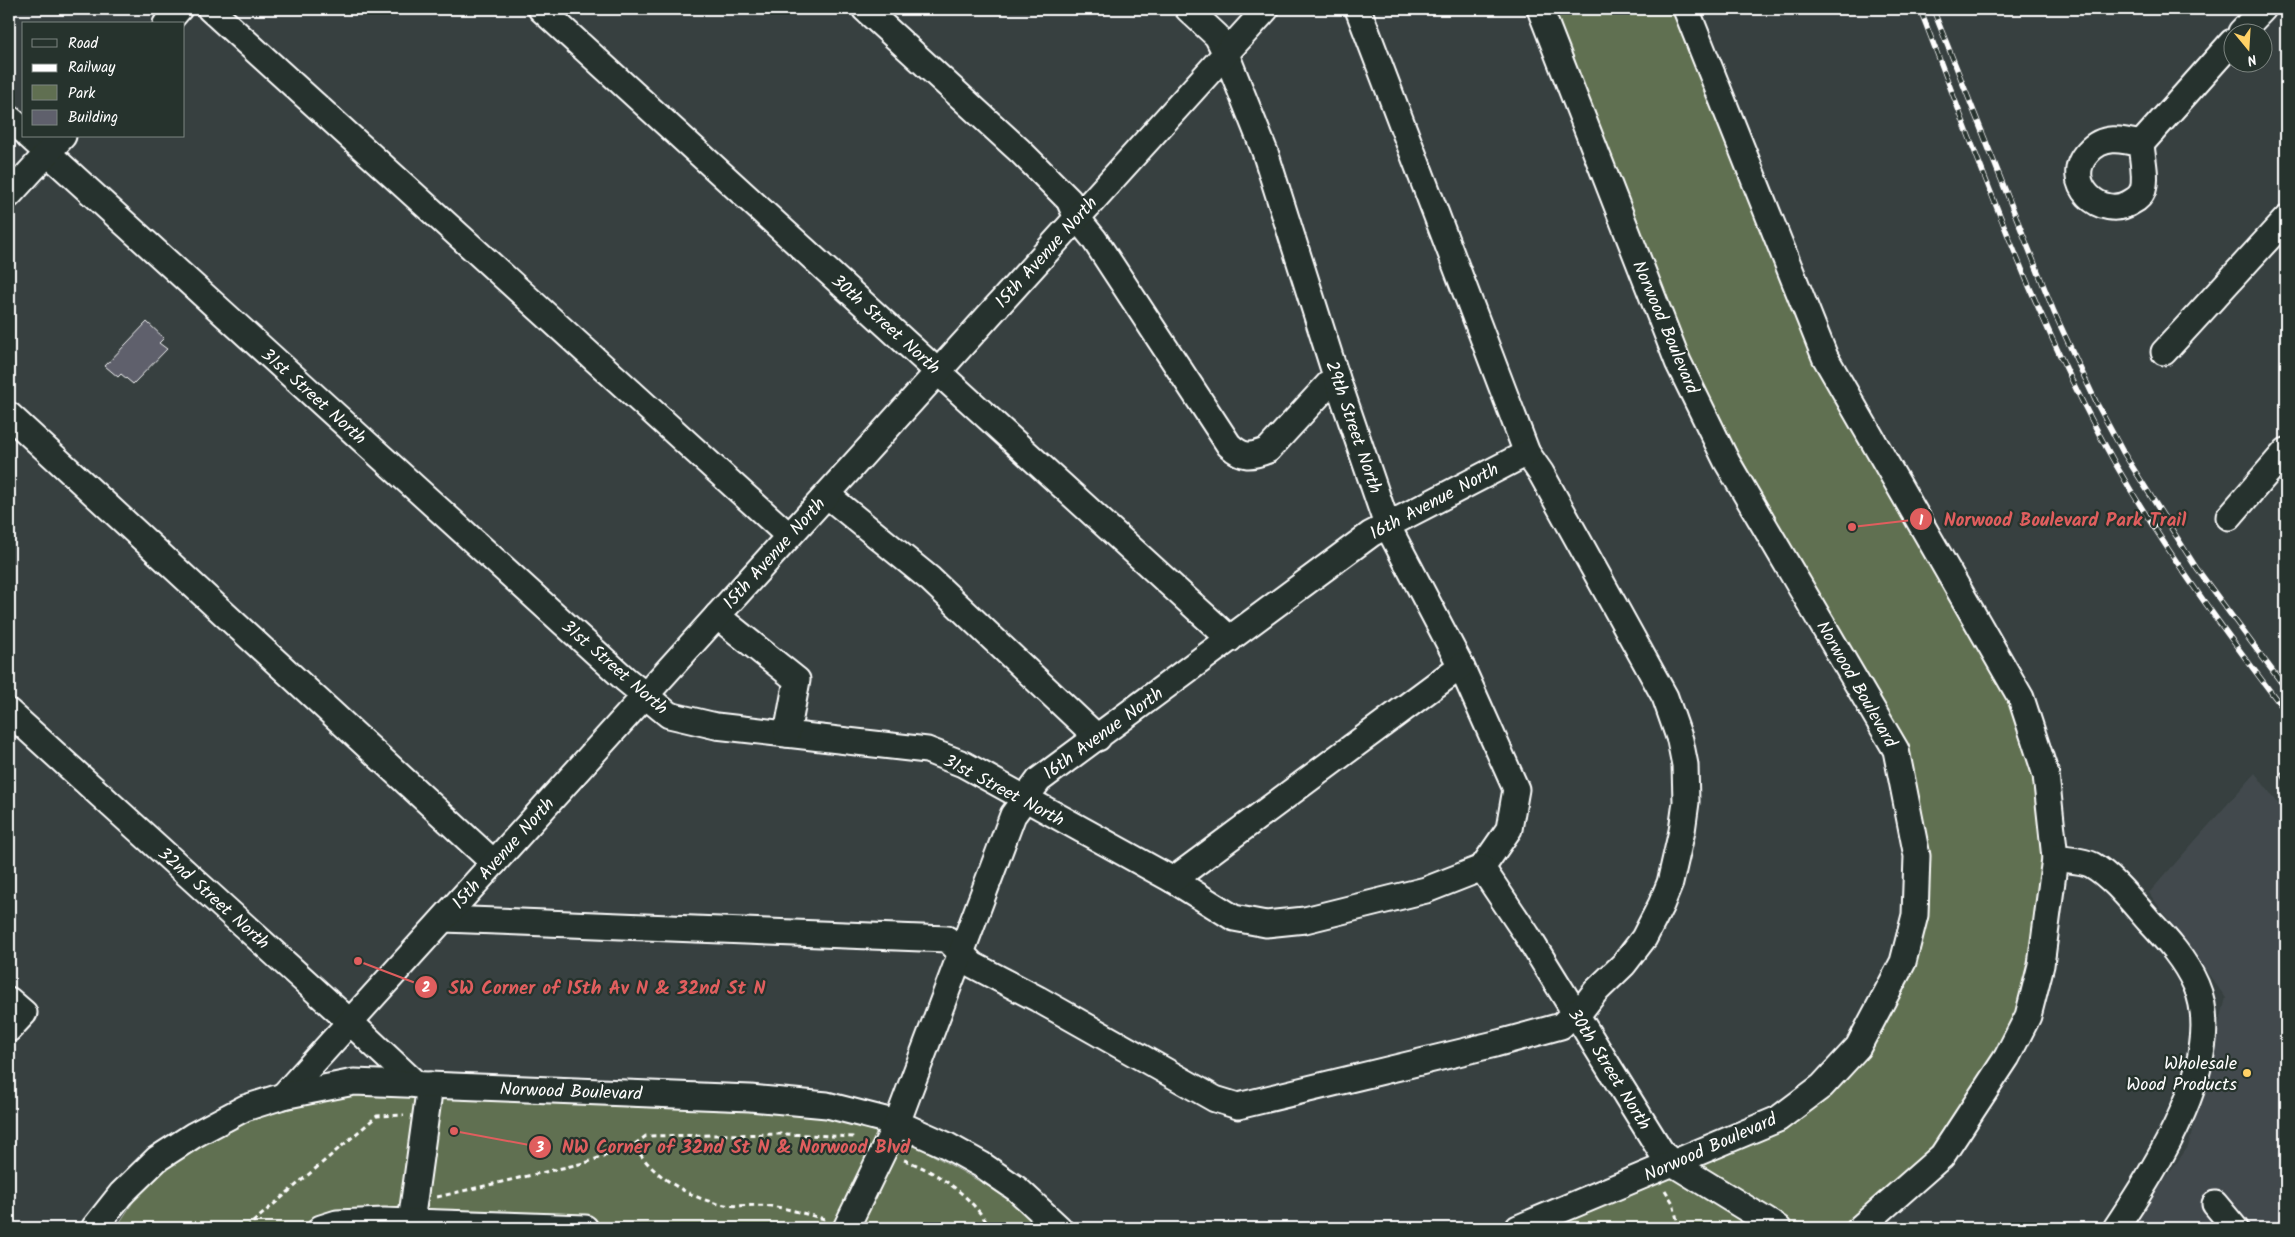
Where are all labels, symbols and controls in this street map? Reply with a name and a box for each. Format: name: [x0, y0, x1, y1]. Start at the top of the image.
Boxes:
legend: [22, 22, 185, 138]
north arrow: [2222, 22, 2272, 72]
text: Road: [68, 32, 99, 56]
text: N: [2244, 48, 2259, 71]
text: Railway: [68, 56, 116, 80]
text: Park: [68, 82, 96, 106]
text: Building: [68, 106, 118, 130]
street label: 15th Avenue North: [989, 190, 1105, 316]
street label: Norwood Boulevard: [1623, 256, 1706, 400]
street label: 30th Street North: [824, 268, 946, 382]
street label: 31st Street North: [254, 342, 372, 453]
street label: 29th Street North: [1316, 357, 1389, 498]
street label: 16th Avenue North: [1365, 456, 1504, 549]
street label: 15th Avenue North: [717, 491, 833, 617]
callout: Norwood Boulevard Park Trail: [1908, 502, 2196, 536]
text: Norwood Boulevard Park Trail: [1944, 506, 2187, 536]
text: 1: [1919, 509, 1924, 533]
street label: 31st Street North: [554, 613, 674, 723]
street label: Norwood Boulevard: [1807, 616, 1904, 755]
street label: 16th Avenue North: [1038, 681, 1170, 788]
street label: 31st Street North: [938, 747, 1069, 835]
street label: 15th Avenue North: [446, 791, 562, 917]
street label: 32nd Street North: [150, 841, 276, 958]
callout: SW Corner of 15th Av N & 32nd St N: [414, 970, 775, 1004]
text: SW Corner of 15th Av N & 32nd St N: [449, 974, 765, 1004]
text: 2: [422, 976, 431, 1000]
street label: 30th Street North: [1560, 1003, 1658, 1136]
place label: Wholesale Wood Products: [2126, 1050, 2237, 1100]
marker: Wholesale Wood Products: [2241, 1067, 2253, 1079]
street label: Norwood Boulevard: [499, 1076, 644, 1110]
street label: Norwood Boulevard: [1640, 1106, 1783, 1191]
callout: NW Corner of 32nd St N & Norwood Blvd: [527, 1130, 920, 1164]
text: NW Corner of 32nd St N & Norwood Blvd: [562, 1133, 911, 1163]
text: 3: [535, 1136, 544, 1160]

